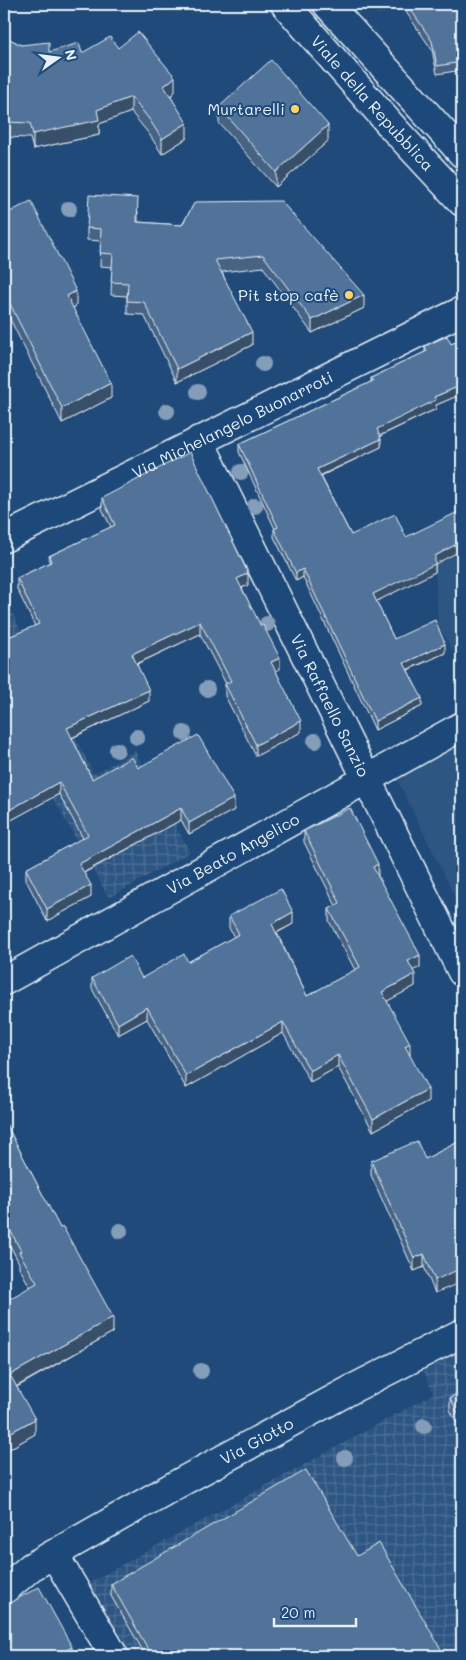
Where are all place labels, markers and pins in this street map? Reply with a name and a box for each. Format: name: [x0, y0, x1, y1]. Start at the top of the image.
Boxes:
place label: Murtarelli: [208, 98, 285, 119]
marker: Murtarelli: [289, 103, 301, 115]
place label: Pit stop cafè: [238, 284, 339, 305]
marker: Pit stop cafè: [343, 289, 355, 301]

